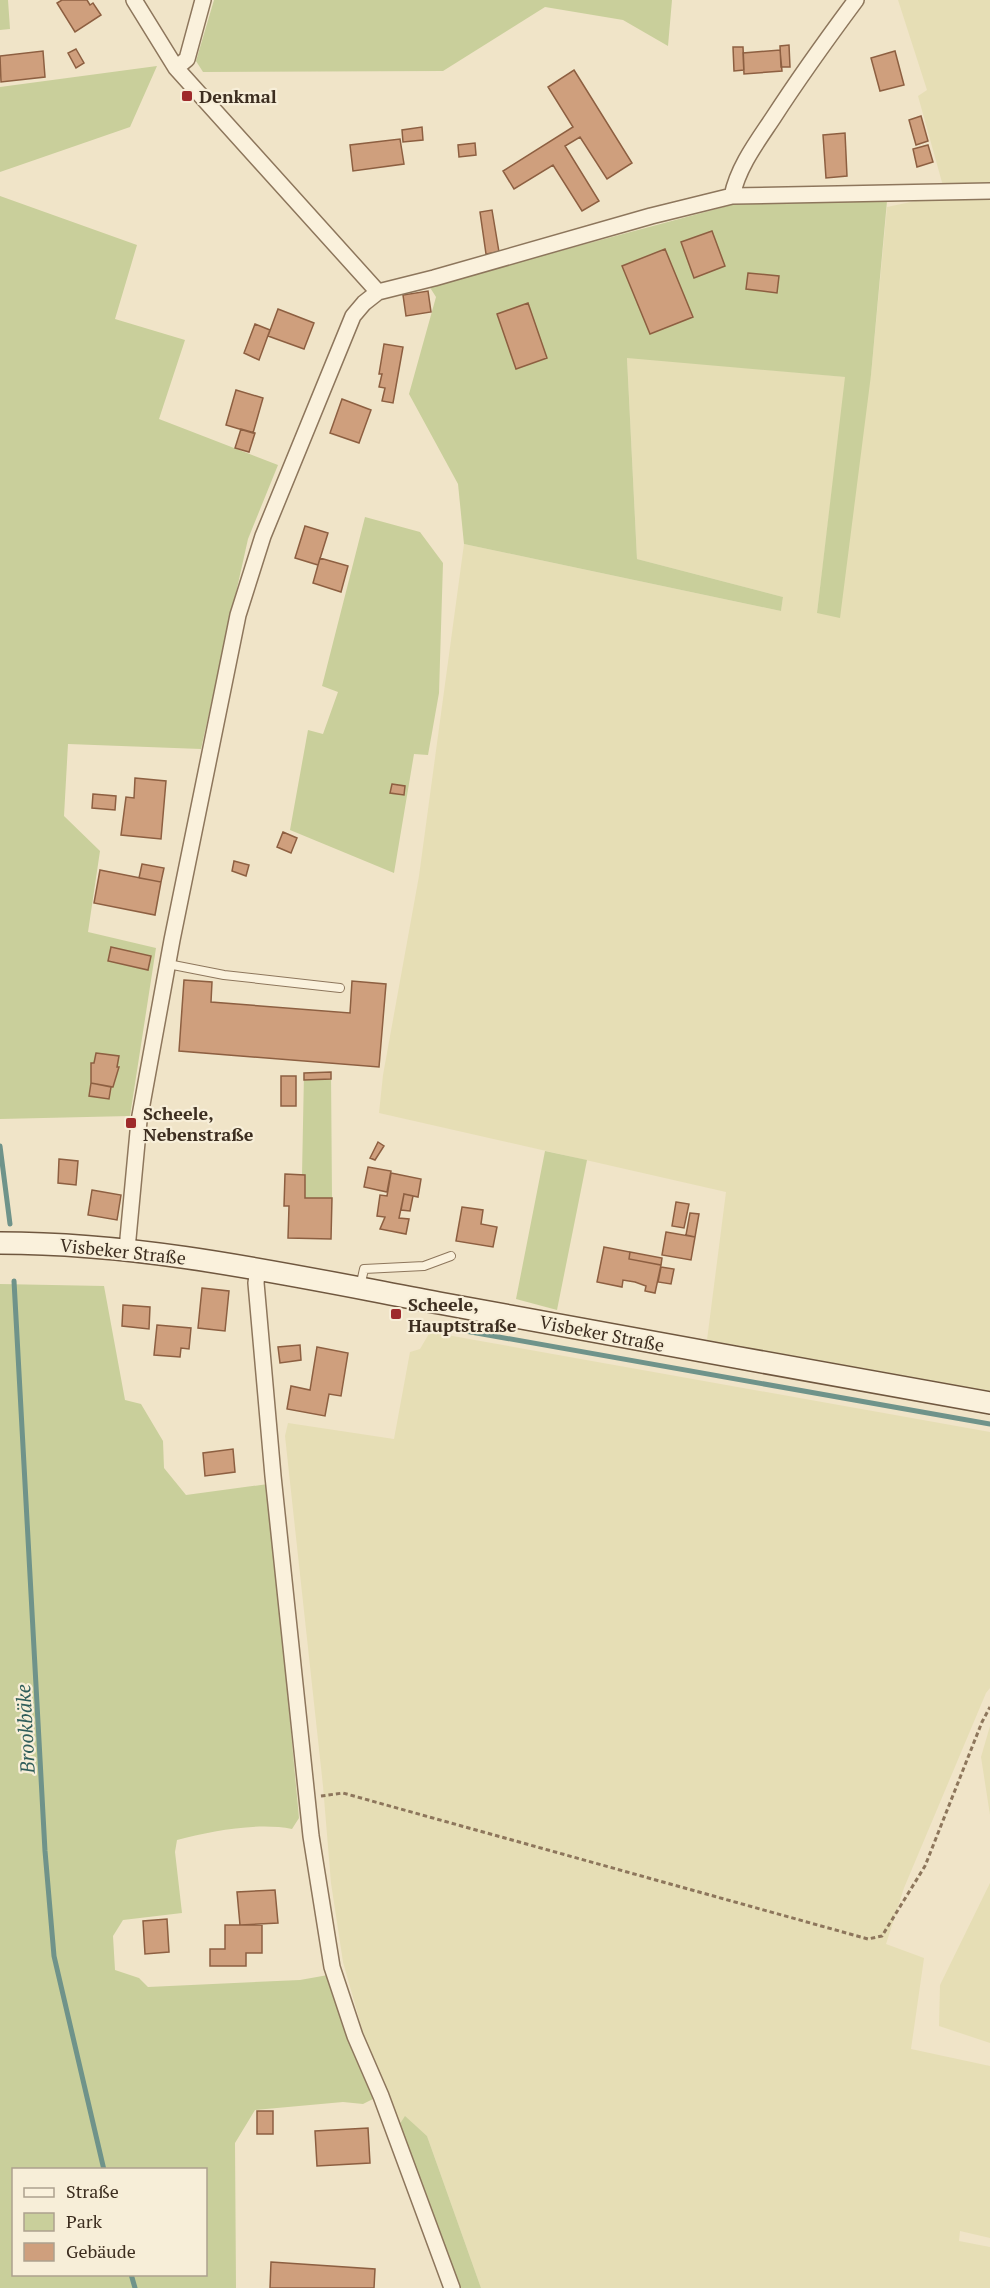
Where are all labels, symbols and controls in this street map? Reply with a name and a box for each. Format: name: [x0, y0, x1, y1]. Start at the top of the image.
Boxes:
place label: Denkmal: [199, 84, 277, 108]
marker: Denkmal: [180, 89, 194, 103]
place label: Scheele, Nebenstraße: [143, 1101, 254, 1146]
marker: Scheele, Nebenstraße: [124, 1116, 138, 1130]
street label: Visbeker Straße: [59, 1232, 187, 1270]
place label: Scheele, Hauptstraße: [408, 1292, 517, 1337]
marker: Scheele, Hauptstraße: [389, 1307, 403, 1321]
street label: Visbeker Straße: [538, 1309, 666, 1357]
water label: Brookbäke: [9, 1684, 41, 1775]
legend: [12, 2168, 207, 2276]
text: Straße: [66, 2179, 119, 2203]
text: Park: [66, 2209, 103, 2233]
text: Gebäude: [66, 2239, 136, 2263]

